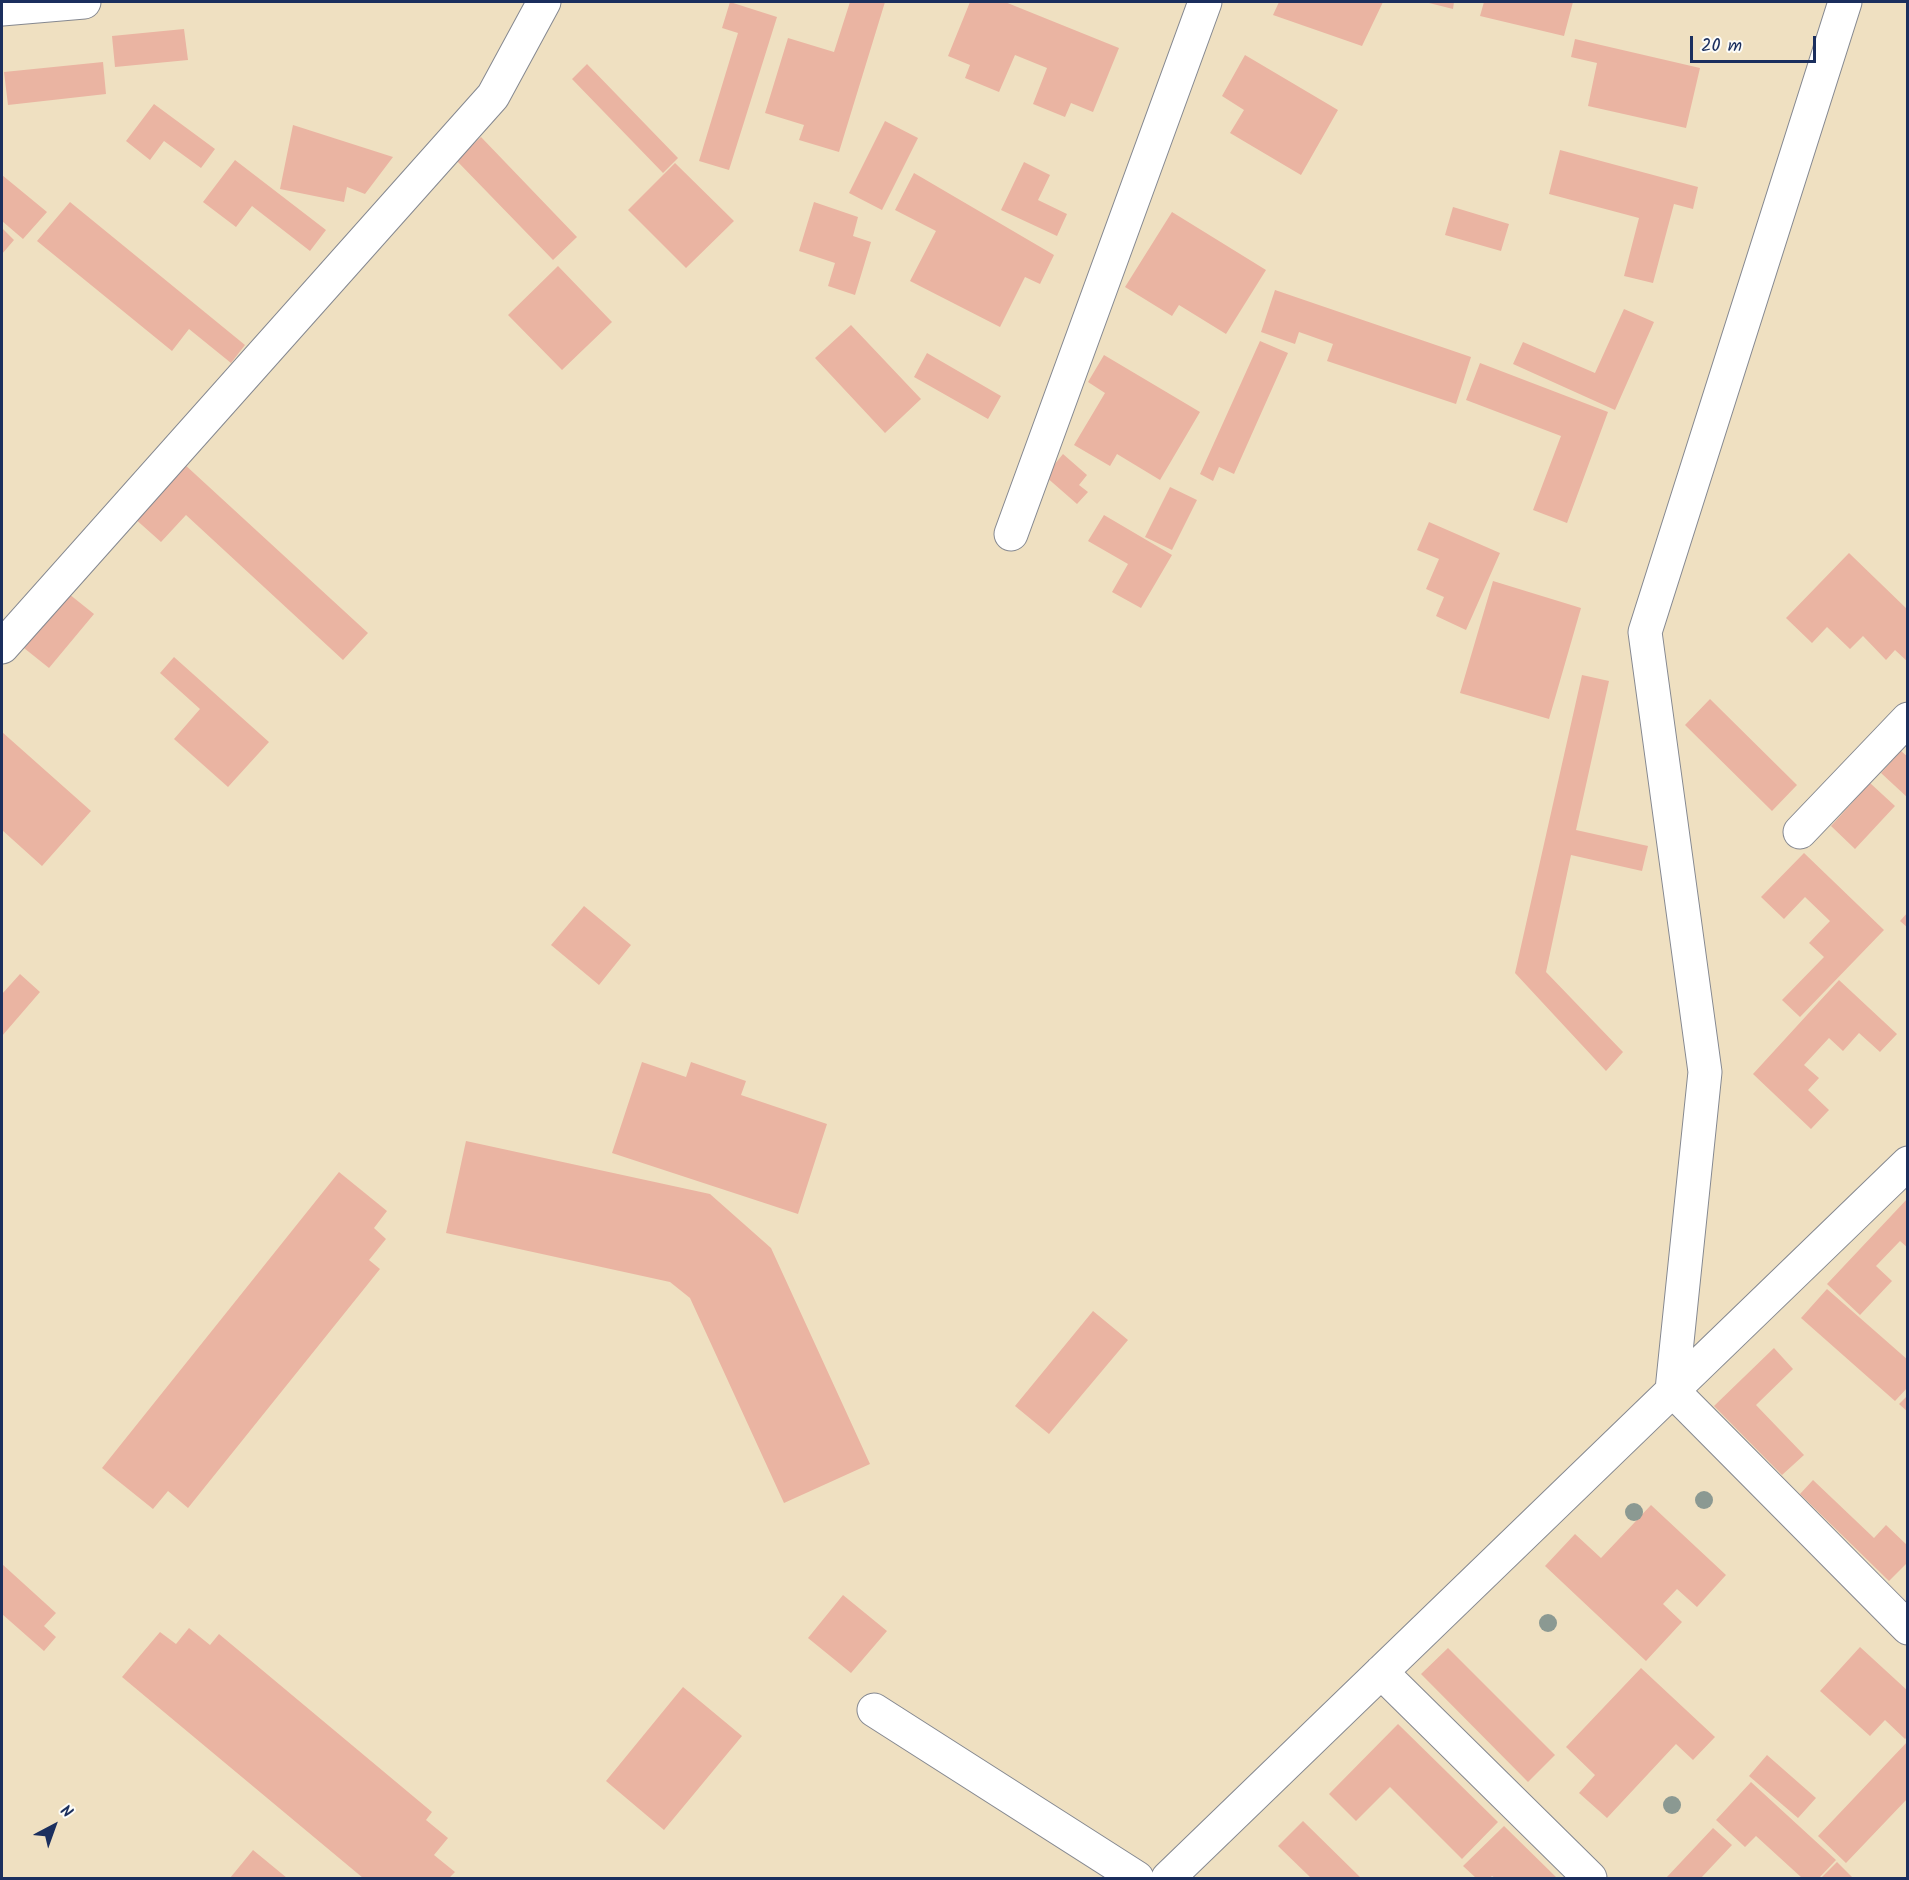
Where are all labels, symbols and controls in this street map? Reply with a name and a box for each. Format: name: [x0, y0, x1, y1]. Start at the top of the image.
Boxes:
scale bar: [1693, 24, 1819, 62]
text: 20 m: [1701, 32, 1742, 61]
north arrow: [24, 1796, 84, 1856]
text: N: [54, 1799, 78, 1825]

